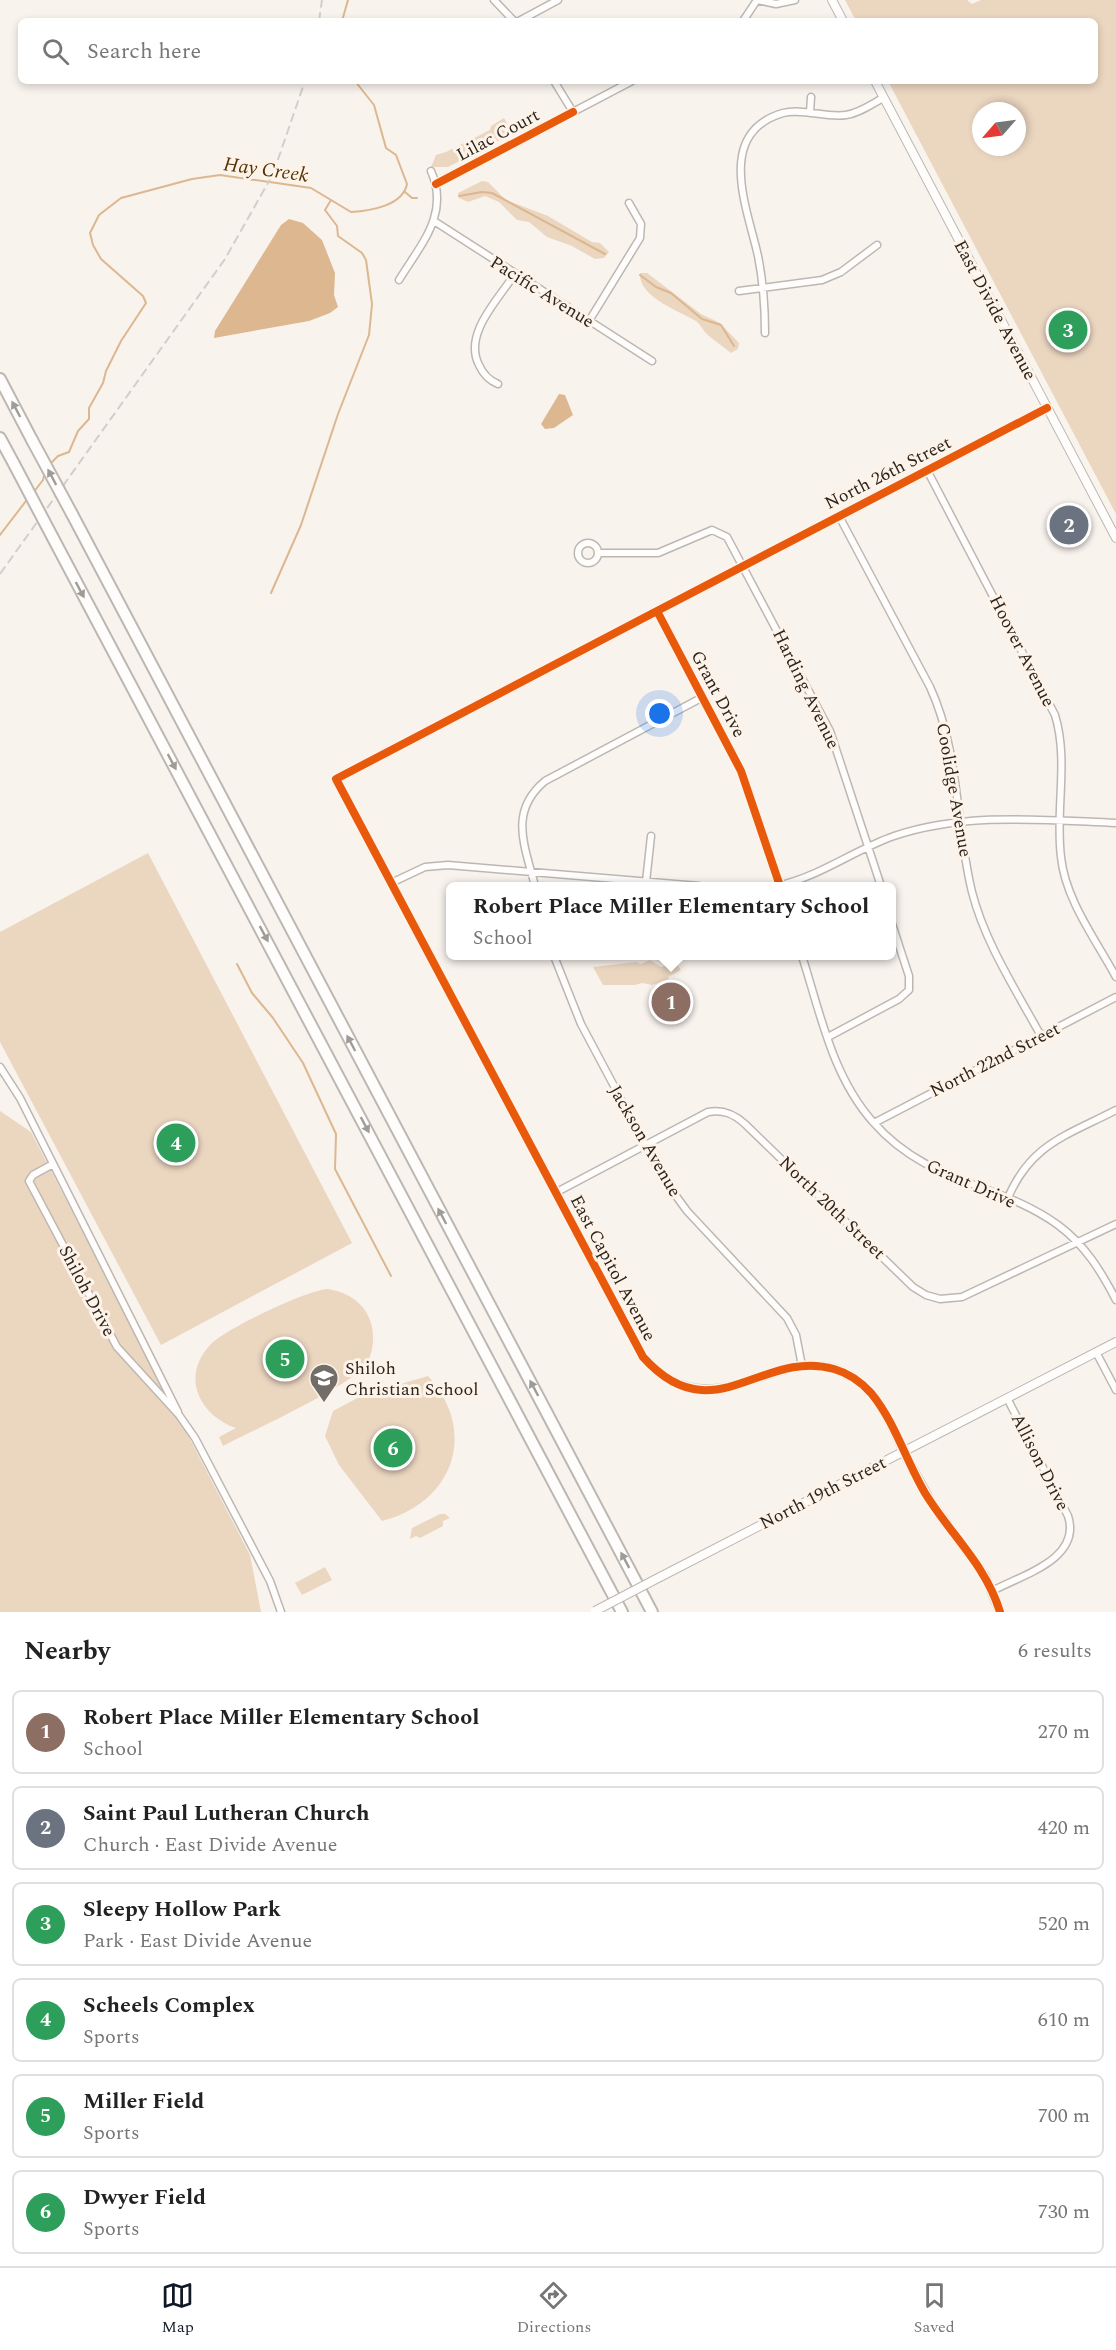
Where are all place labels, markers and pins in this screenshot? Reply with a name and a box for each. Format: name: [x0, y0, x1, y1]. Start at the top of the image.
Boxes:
pin: 3: [1048, 308, 1088, 352]
pin: 2: [1050, 502, 1088, 548]
pin: 1: [652, 980, 690, 1024]
pin: 4: [156, 1120, 195, 1166]
pin: 5: [266, 1336, 304, 1382]
place label: Shiloh Christian School: [345, 1355, 479, 1403]
school or university icon: Shiloh Christian School: [308, 1362, 340, 1404]
pin: 6: [374, 1426, 412, 1470]

